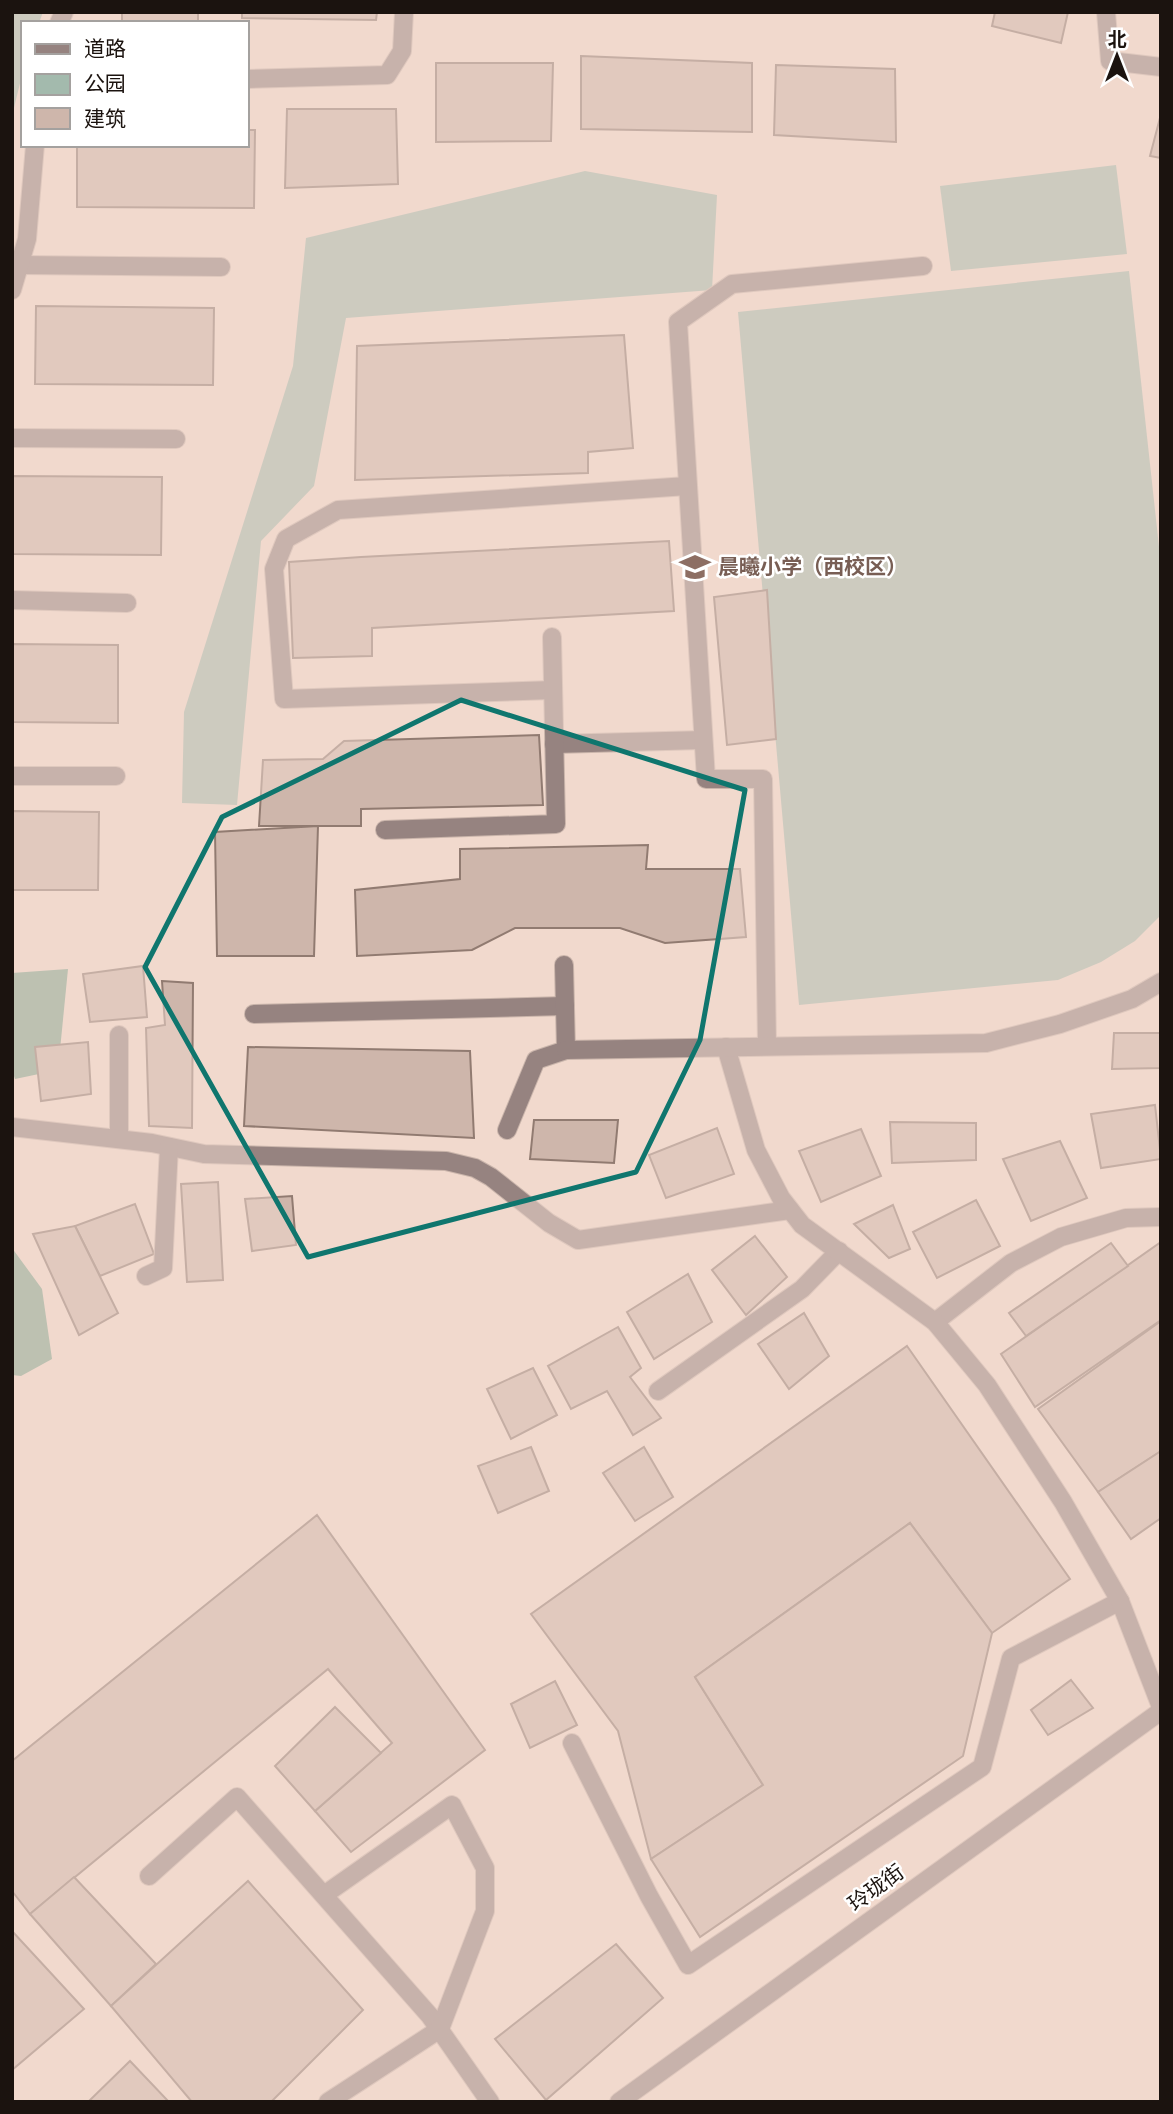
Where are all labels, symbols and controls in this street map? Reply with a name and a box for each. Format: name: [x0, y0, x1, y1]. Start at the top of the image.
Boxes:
legend: [21, 21, 248, 147]
north arrow: [1082, 21, 1152, 91]
text: 北: [1107, 27, 1127, 53]
text: 道路: [84, 35, 126, 63]
text: 公园: [84, 70, 126, 98]
text: 建筑: [84, 105, 126, 133]
school or university icon: 晨曦小学（西校区）: [678, 550, 712, 584]
place label: 晨曦小学（西校区）: [718, 553, 907, 581]
street label: 玲珑街: [842, 1858, 910, 1918]

